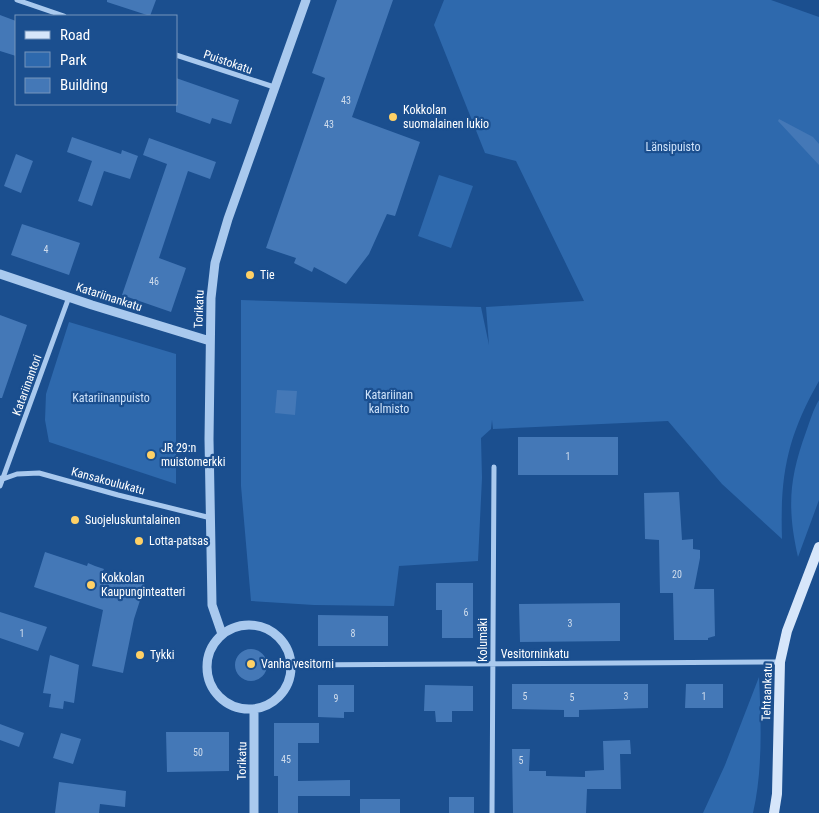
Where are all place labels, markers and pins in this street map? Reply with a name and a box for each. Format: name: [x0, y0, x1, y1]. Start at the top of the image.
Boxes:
place label: Kokkolan suomalainen lukio: [403, 103, 489, 131]
marker: Kokkolan suomalainen lukio: [387, 111, 399, 123]
place label: Tie: [260, 268, 275, 282]
marker: Tie: [244, 269, 256, 281]
place label: JR 29:n muistomerkki: [161, 441, 225, 469]
marker: JR 29:n muistomerkki: [145, 449, 157, 461]
place label: Suojeluskuntalainen: [85, 513, 180, 527]
marker: Suojeluskuntalainen: [69, 514, 81, 526]
place label: Lotta-patsas: [149, 534, 208, 548]
marker: Lotta-patsas: [133, 535, 145, 547]
place label: Kokkolan Kaupunginteatteri: [101, 571, 185, 599]
marker: Kokkolan Kaupunginteatteri: [85, 579, 97, 591]
place label: Tykki: [150, 648, 174, 662]
marker: Tykki: [134, 649, 146, 661]
place label: Vanha vesitorni: [261, 657, 334, 671]
marker: Vanha vesitorni: [245, 658, 257, 670]

